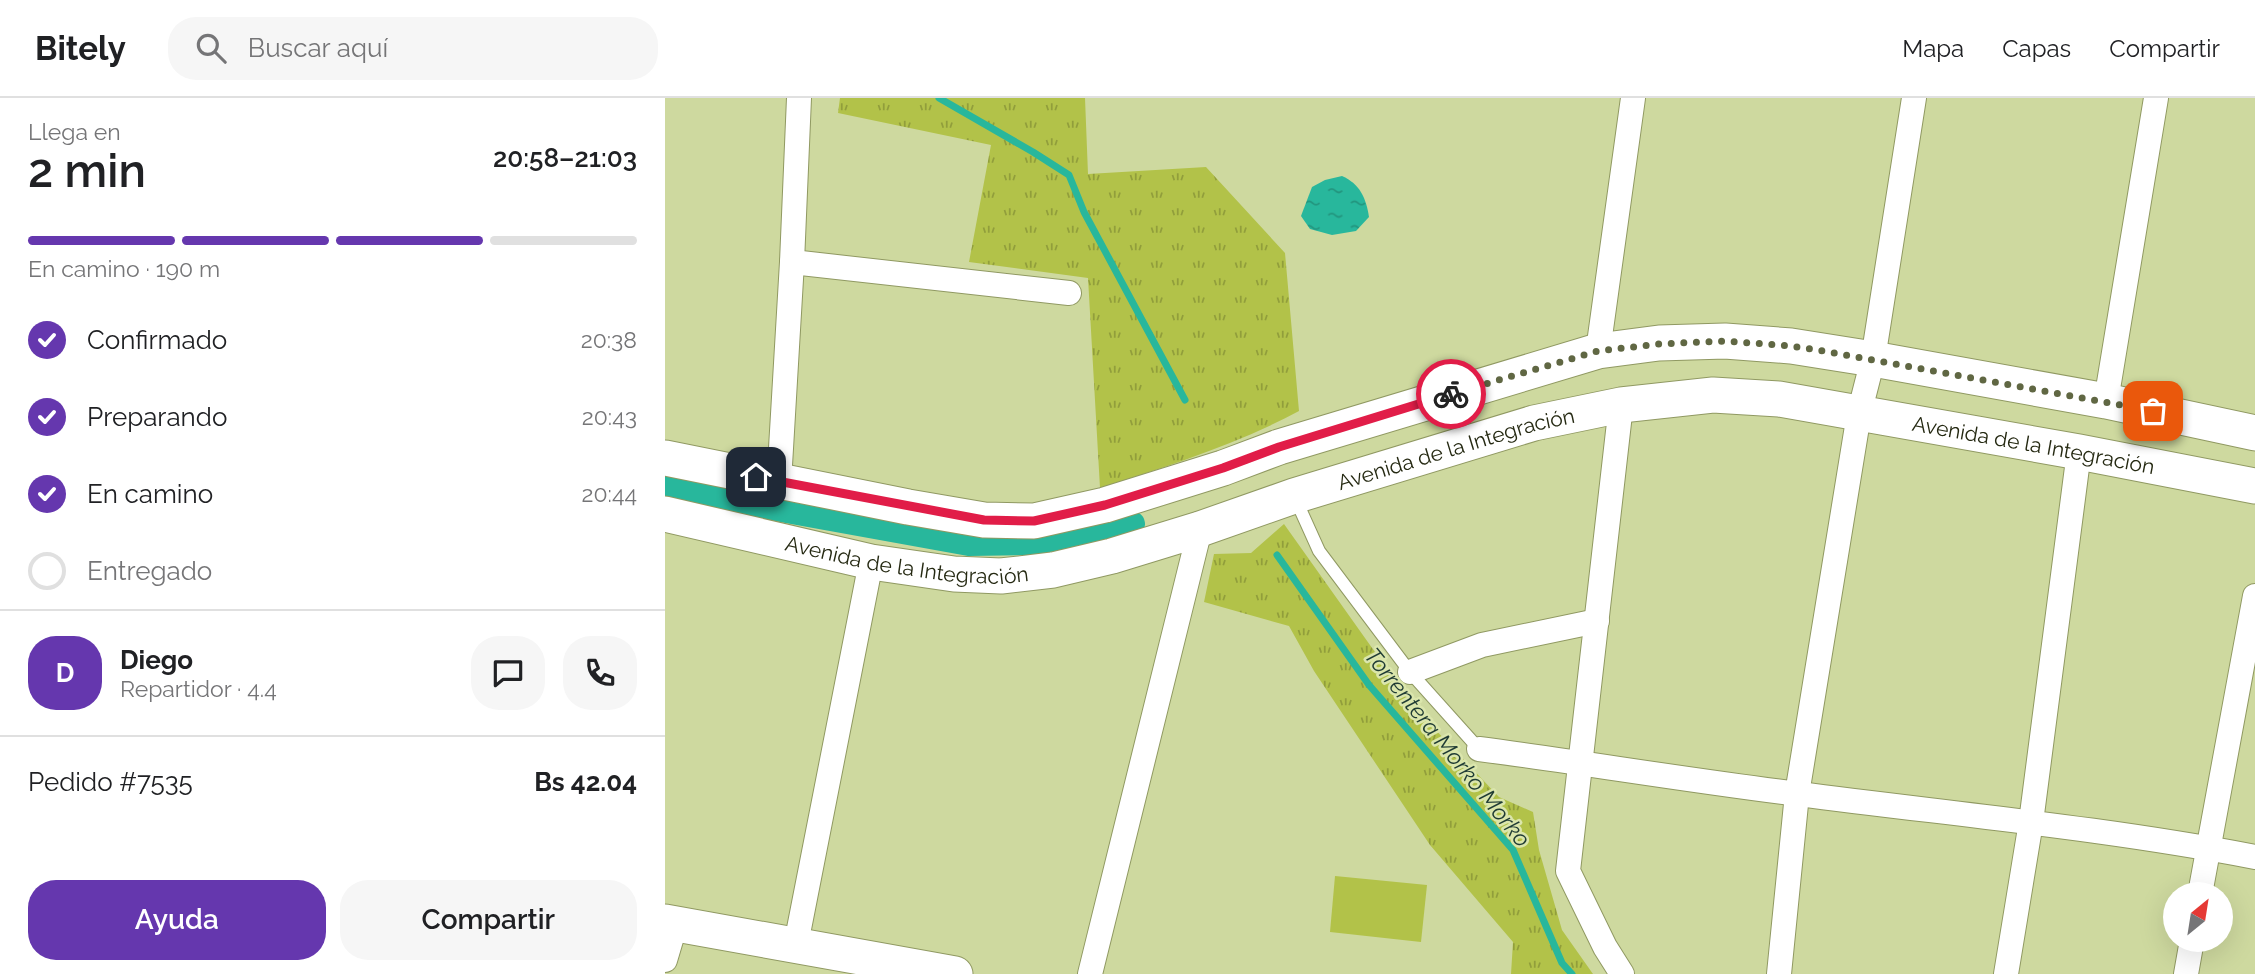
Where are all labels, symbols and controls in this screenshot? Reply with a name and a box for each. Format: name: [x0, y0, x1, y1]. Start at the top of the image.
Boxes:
search box: [168, 17, 658, 80]
text: Bitely: [35, 29, 126, 68]
icon: search: [192, 29, 230, 67]
text: Buscar aquí: [248, 33, 388, 63]
text: Mapa: [1902, 34, 1964, 63]
text: Capas: [2002, 34, 2071, 63]
text: Compartir: [2109, 34, 2220, 63]
text: Llega en: [28, 118, 121, 145]
text: 20:58–21:03: [493, 143, 637, 173]
text: 2 min: [28, 144, 146, 198]
text: En camino · 190 m: [28, 255, 220, 282]
icon: check: [28, 321, 66, 359]
text: Confirmado: [87, 325, 227, 355]
text: 20:38: [581, 326, 637, 353]
courier: [1416, 359, 1486, 429]
icon: bike: [1432, 375, 1470, 413]
pin: [2123, 381, 2183, 441]
icon: bag: [2134, 392, 2172, 430]
icon: check: [28, 398, 66, 436]
text: Preparando: [87, 402, 227, 432]
street label: Avenida de la Integración: [1334, 402, 1577, 495]
text: 20:43: [582, 403, 637, 430]
street label: Avenida de la Integración: [1910, 410, 2157, 479]
pin: [726, 447, 786, 507]
icon: home: [737, 458, 775, 496]
icon: check: [28, 475, 66, 513]
text: En camino: [87, 479, 213, 509]
text: 20:44: [582, 480, 637, 507]
street label: Avenida de la Integración: [783, 530, 1030, 589]
text: Entregado: [87, 556, 212, 586]
button: chat: [471, 636, 545, 710]
button: phone: [563, 636, 637, 710]
water label: Torrentera Morko Morko: [1359, 642, 1537, 852]
text: Diego: [120, 645, 193, 675]
text: D: [56, 658, 74, 688]
text: Repartidor · 4.4: [120, 675, 277, 702]
text: Pedido #7535: [28, 767, 193, 797]
text: Bs 42.04: [534, 767, 637, 797]
button: Ayuda: [28, 880, 326, 960]
button: Compartir: [340, 880, 637, 960]
north arrow: [2163, 882, 2233, 952]
map controls: [2163, 882, 2233, 952]

